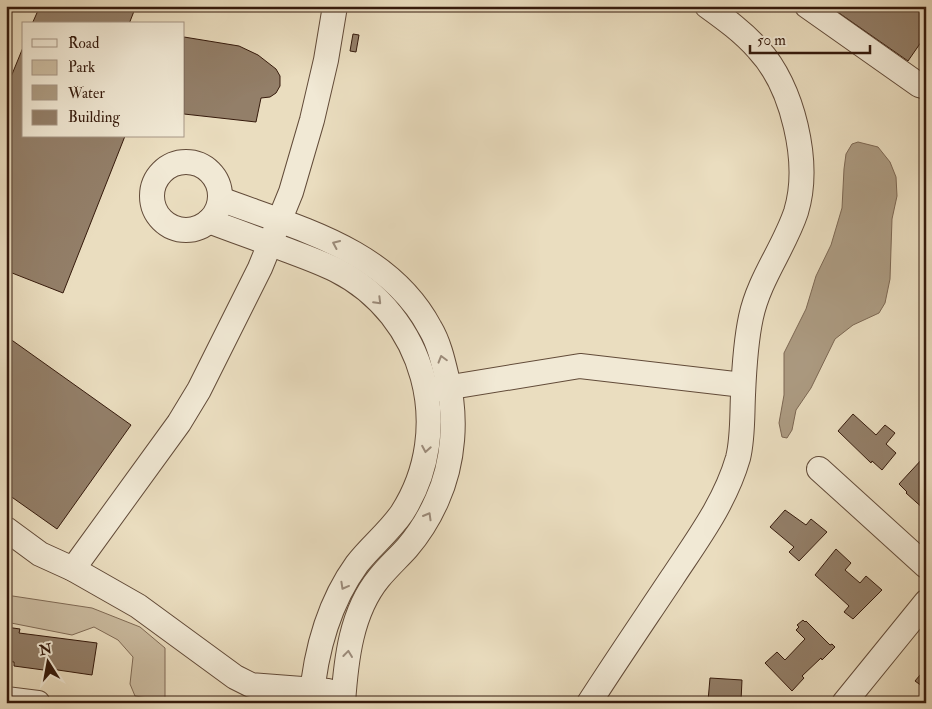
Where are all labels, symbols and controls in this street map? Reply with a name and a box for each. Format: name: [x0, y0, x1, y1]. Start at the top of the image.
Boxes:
legend: [22, 22, 185, 138]
scale bar: [750, 22, 870, 54]
text: 50 m: [757, 31, 786, 50]
text: Road: [68, 34, 100, 53]
text: Park: [68, 58, 95, 77]
text: Water: [67, 84, 105, 103]
text: Building: [68, 108, 120, 127]
one-way arrow: [332, 239, 341, 250]
one-way arrow: [372, 295, 381, 304]
one-way arrow: [437, 355, 448, 364]
one-way arrow: [422, 445, 432, 454]
one-way arrow: [421, 513, 431, 522]
one-way arrow: [340, 581, 350, 590]
north arrow: [22, 636, 72, 686]
text: N: [37, 640, 54, 659]
one-way arrow: [342, 650, 353, 658]

